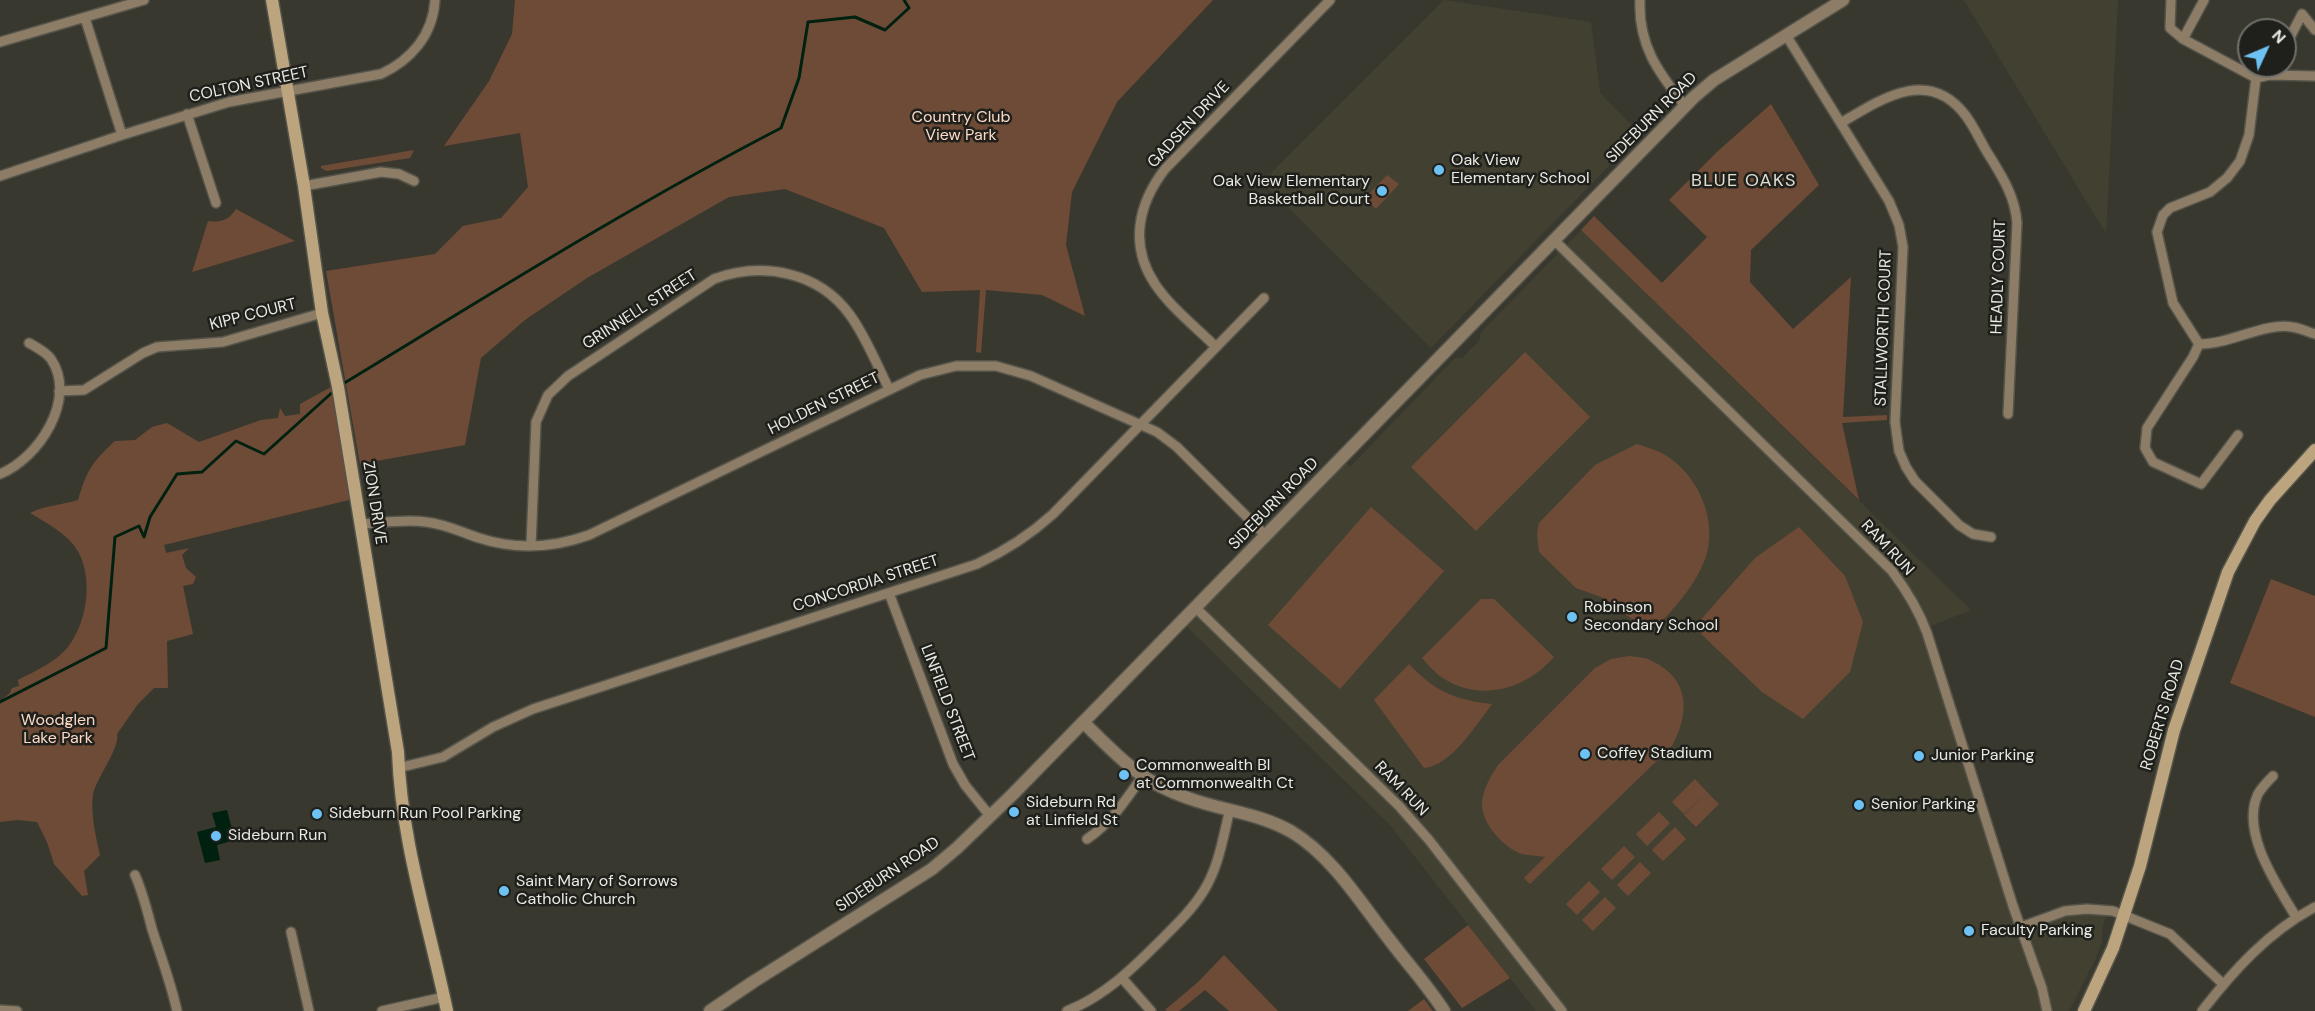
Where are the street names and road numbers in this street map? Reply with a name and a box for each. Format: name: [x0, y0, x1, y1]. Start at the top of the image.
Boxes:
street label: COLTON STREET: [188, 63, 310, 107]
street label: SIDEBURN ROAD: [1603, 69, 1701, 167]
street label: GADSEN DRIVE: [1144, 78, 1234, 172]
street label: HEADLY COURT: [1987, 219, 2011, 335]
street label: STALLWORTH COURT: [1872, 249, 1896, 407]
street label: GRINNELL STREET: [579, 266, 701, 354]
street label: KIPP COURT: [208, 295, 298, 335]
street label: HOLDEN STREET: [765, 369, 883, 439]
street label: SIDEBURN ROAD: [1225, 454, 1323, 554]
street label: ZION DRIVE: [358, 460, 390, 546]
street label: RAM RUN: [1856, 516, 1918, 580]
street label: CONCORDIA STREET: [791, 551, 941, 617]
street label: LINFIELD STREET: [916, 642, 978, 764]
street label: ROBERTS ROAD: [2137, 657, 2189, 773]
street label: RAM RUN: [1370, 758, 1432, 820]
street label: SIDEBURN ROAD: [833, 833, 943, 917]

